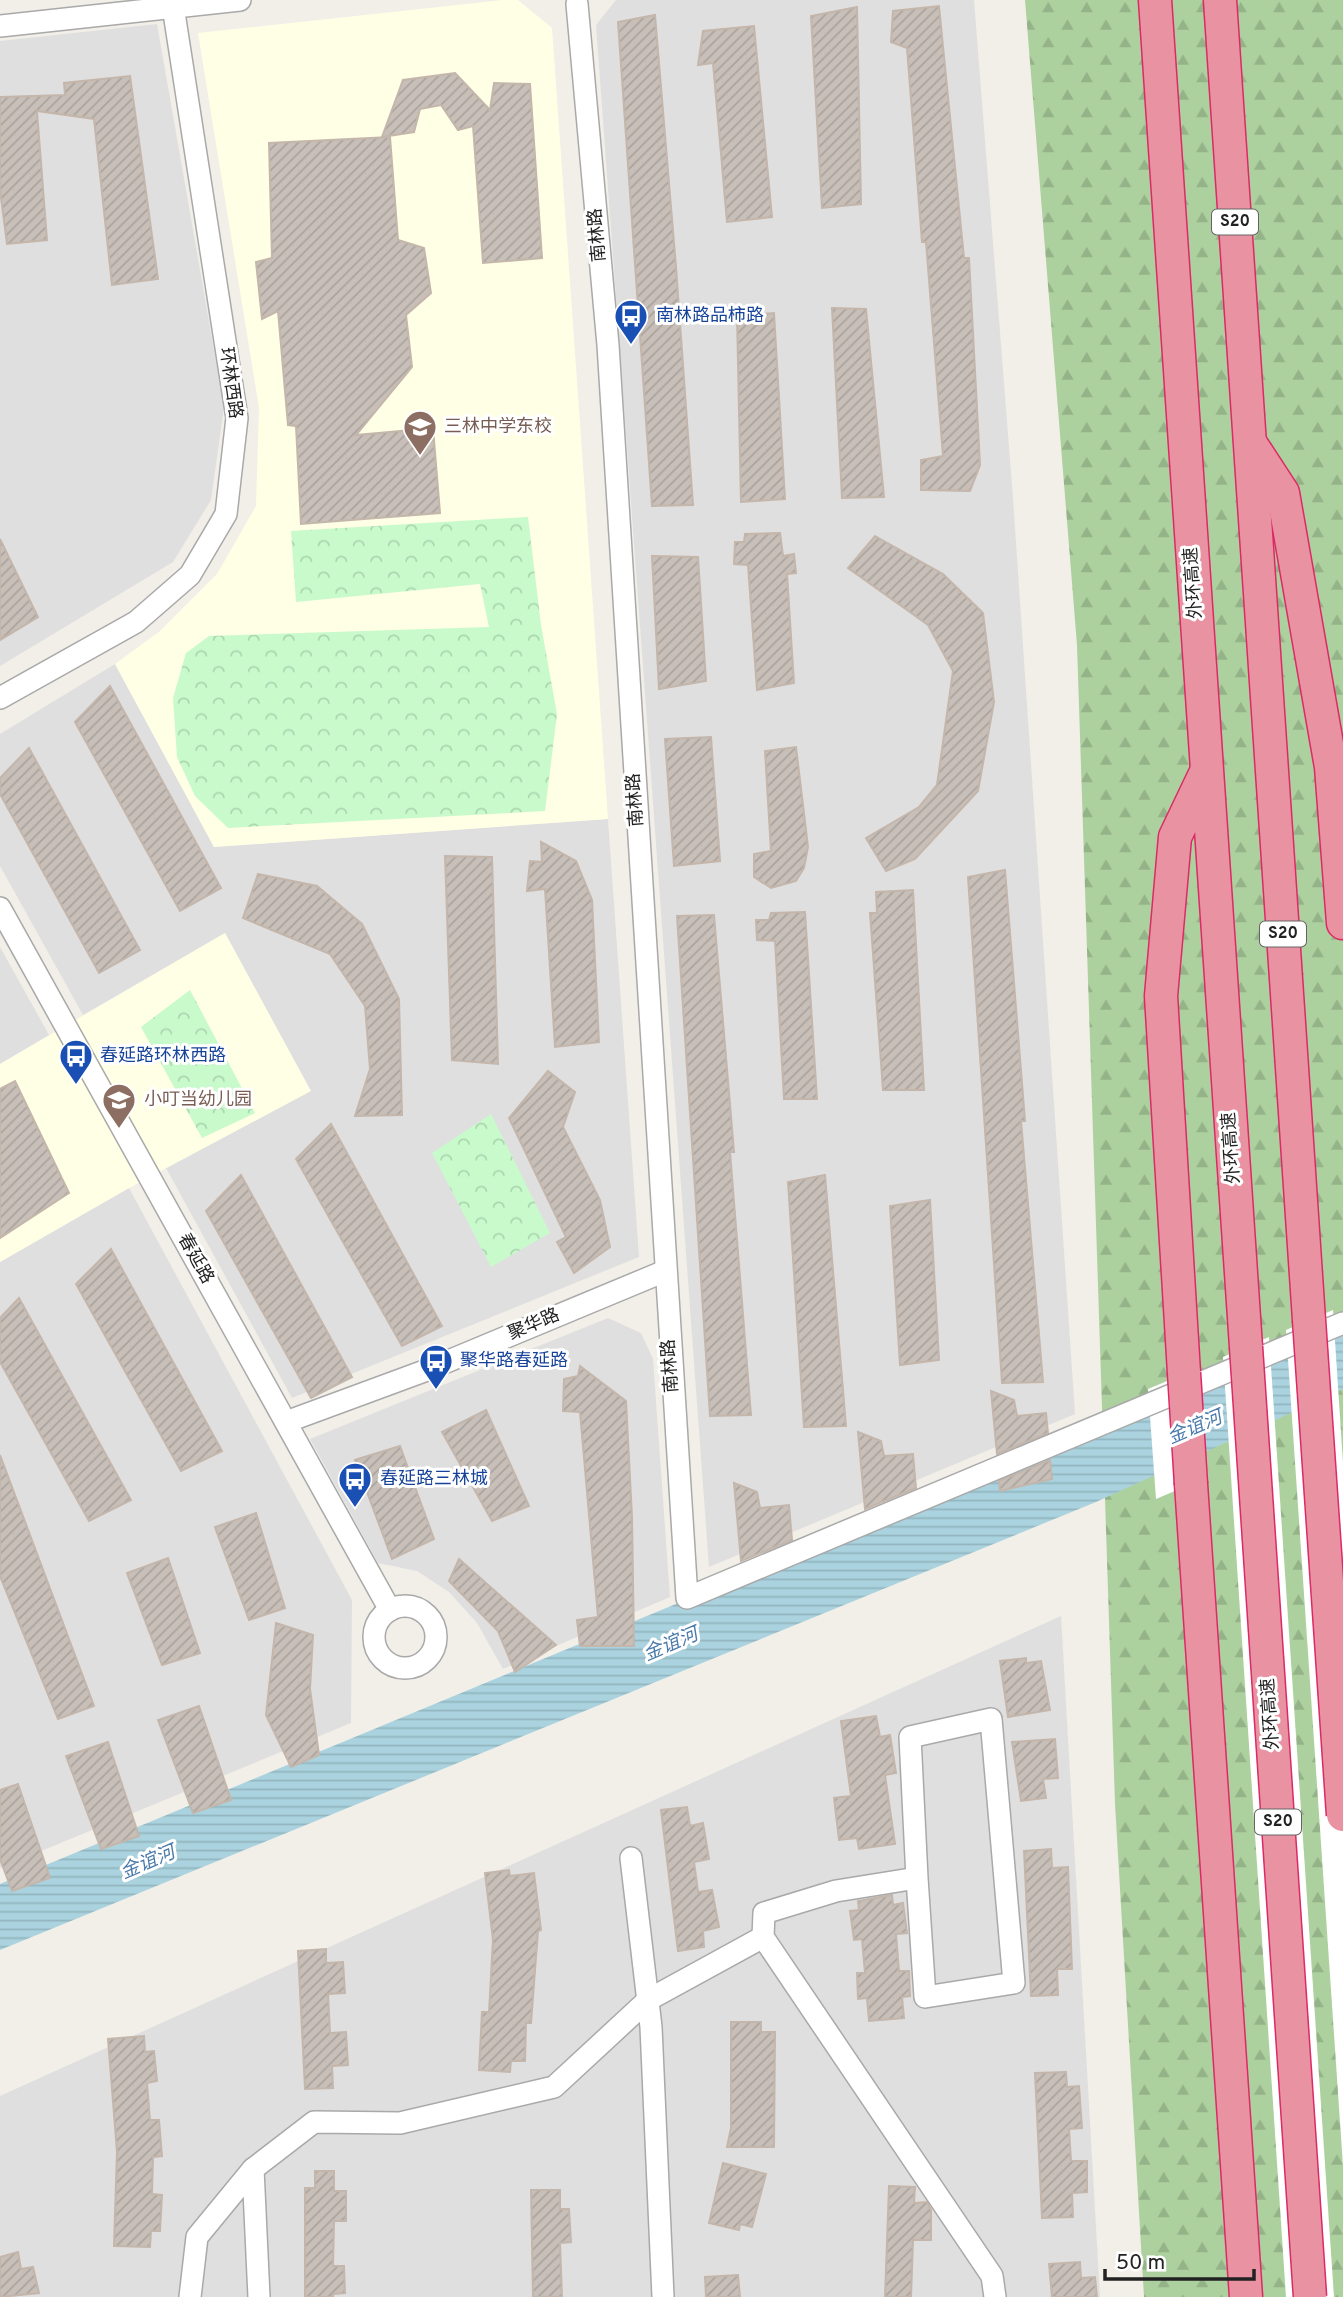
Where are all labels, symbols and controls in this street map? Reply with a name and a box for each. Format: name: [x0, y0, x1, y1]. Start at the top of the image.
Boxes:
street label: 南林路: [584, 207, 612, 263]
road number: S20: [1212, 210, 1258, 234]
bus stop icon: 南林路品柿路: [612, 297, 650, 346]
place label: 南林路品柿路: [656, 305, 764, 328]
street label: 环林西路: [214, 346, 246, 420]
school or university icon: 三林中学东校: [401, 408, 439, 457]
place label: 三林中学东校: [444, 416, 552, 439]
street label: 外环高速: [1180, 546, 1208, 620]
street label: 南林路: [623, 772, 649, 828]
road number: S20: [1260, 922, 1306, 946]
bus stop icon: 春延路环林西路: [57, 1037, 95, 1086]
place label: 春延路环林西路: [100, 1045, 226, 1068]
school or university icon: 小叮当幼儿园: [100, 1081, 138, 1130]
place label: 小叮当幼儿园: [144, 1089, 252, 1112]
street label: 外环高速: [1218, 1111, 1246, 1185]
street label: 春延路: [172, 1230, 218, 1288]
street label: 聚华路: [505, 1304, 563, 1346]
street label: 南林路: [658, 1338, 684, 1394]
bus stop icon: 聚华路春延路: [417, 1342, 455, 1391]
place label: 聚华路春延路: [460, 1350, 568, 1373]
water label: 金谊河: [1164, 1404, 1230, 1450]
bus stop icon: 春延路三林城: [336, 1460, 374, 1509]
place label: 春延路三林城: [380, 1468, 488, 1491]
water label: 金谊河: [640, 1621, 706, 1667]
street label: 外环高速: [1257, 1677, 1285, 1751]
road number: S20: [1255, 1810, 1301, 1834]
water label: 金谊河: [117, 1839, 183, 1885]
scale bar: [1105, 2238, 1254, 2282]
text: 50 m: [1116, 2250, 1165, 2277]

